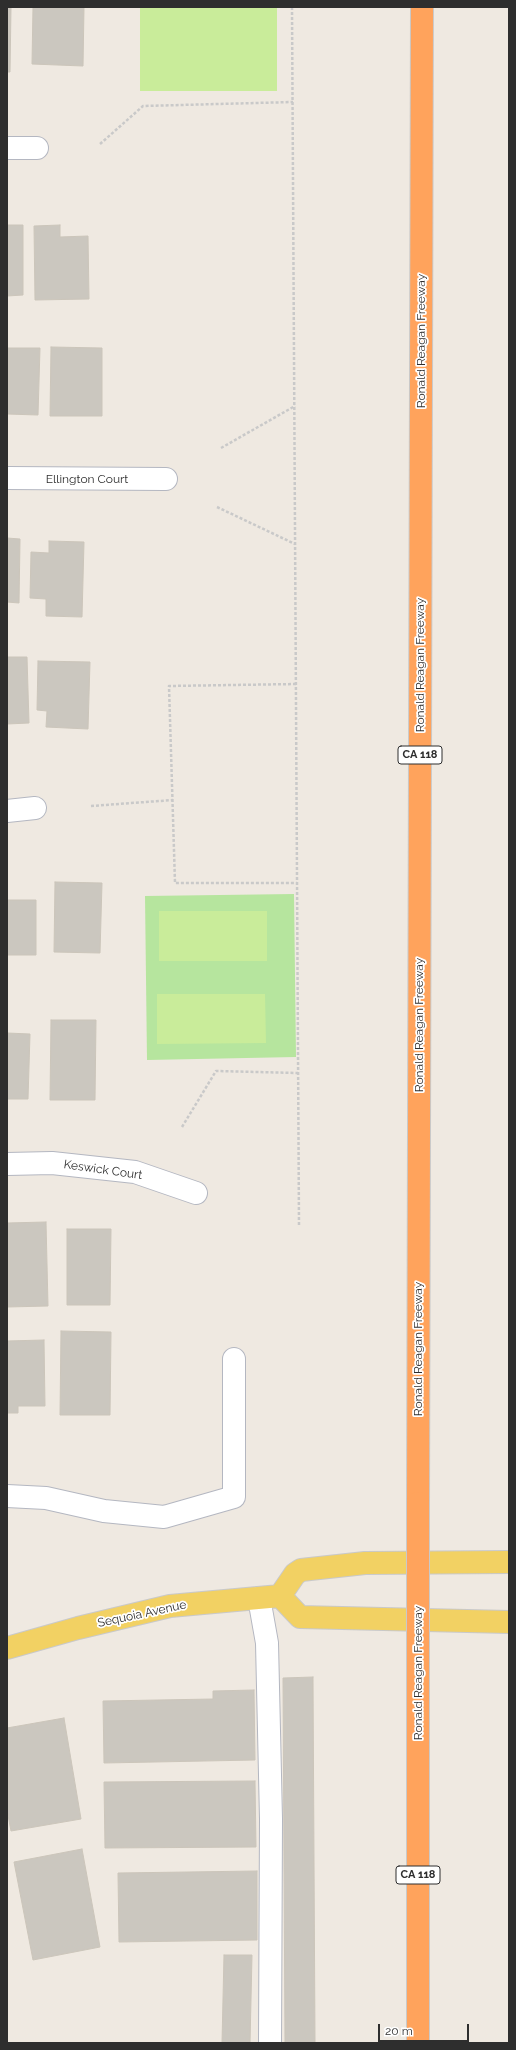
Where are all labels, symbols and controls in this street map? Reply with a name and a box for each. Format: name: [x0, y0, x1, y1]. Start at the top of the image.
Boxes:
street label: Ronald Reagan Freeway: [414, 274, 428, 408]
street label: Ellington Court: [46, 472, 128, 486]
street label: Ronald Reagan Freeway: [413, 598, 427, 732]
road number: CA 118: [398, 746, 442, 764]
street label: Ronald Reagan Freeway: [412, 958, 426, 1092]
street label: Keswick Court: [63, 1157, 143, 1183]
street label: Ronald Reagan Freeway: [411, 1282, 425, 1416]
street label: Sequoia Avenue: [96, 1598, 188, 1630]
street label: Ronald Reagan Freeway: [411, 1606, 425, 1740]
road number: CA 118: [396, 1866, 440, 1884]
scale bar: [380, 2016, 471, 2042]
text: 20 m: [385, 2024, 413, 2038]

